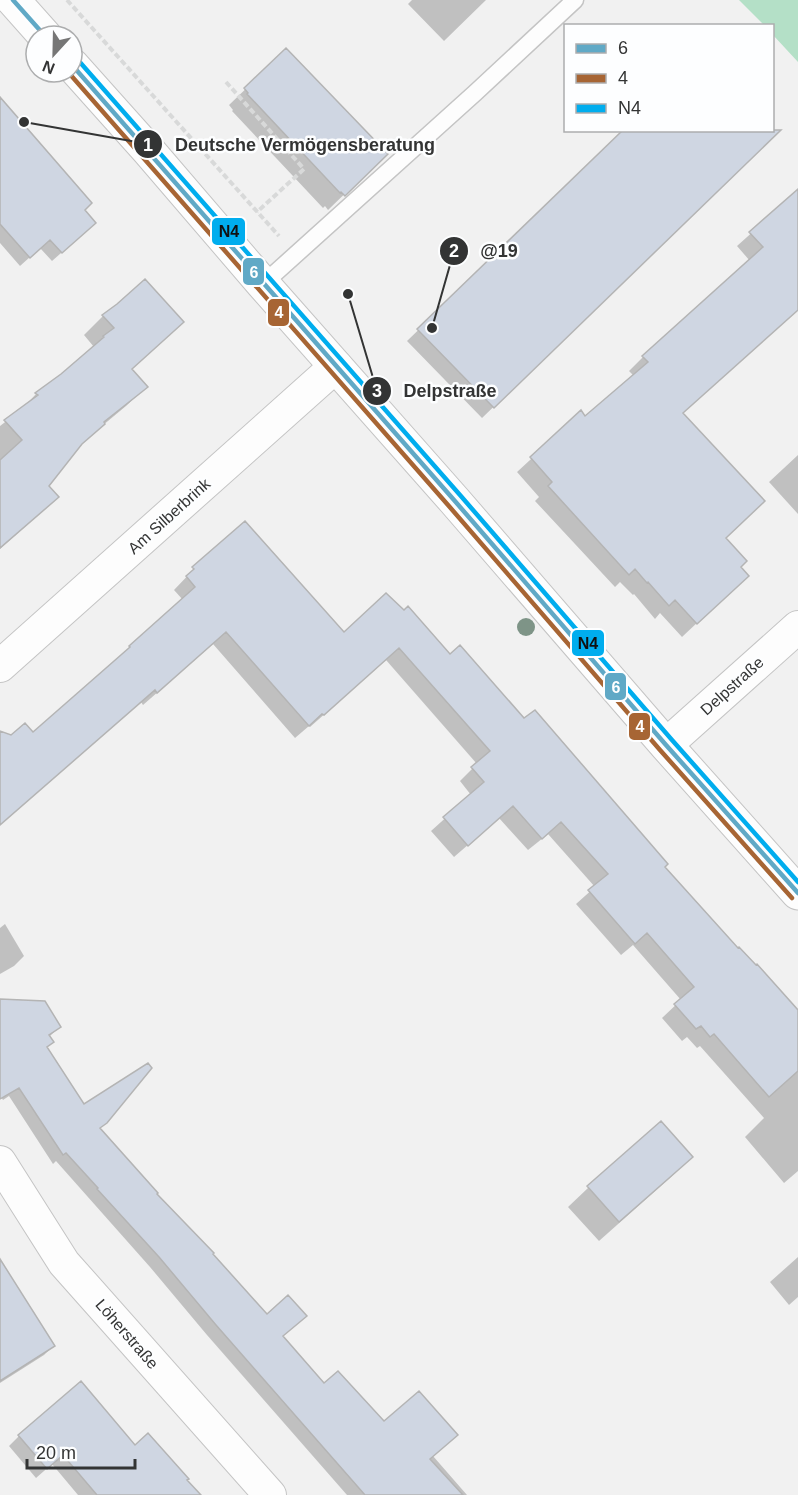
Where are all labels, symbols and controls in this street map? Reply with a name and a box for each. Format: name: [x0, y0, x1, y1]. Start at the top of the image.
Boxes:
north arrow: [24, 24, 84, 84]
legend: [564, 24, 774, 132]
text: 6: [618, 38, 628, 58]
text: N: [40, 57, 57, 77]
text: 4: [618, 68, 628, 88]
text: N4: [618, 98, 641, 118]
callout: Deutsche Vermögensberatung: [133, 126, 447, 162]
text: 1: [143, 135, 153, 155]
text: Deutsche Vermögensberatung: [175, 135, 435, 155]
line badge: N4: [211, 217, 246, 246]
text: N4: [219, 223, 239, 240]
callout: @19: [439, 233, 530, 269]
text: 2: [449, 241, 459, 261]
text: @19: [480, 241, 518, 261]
line badge: 6: [242, 257, 265, 286]
text: 6: [250, 264, 259, 281]
line badge: 4: [267, 298, 290, 327]
text: 4: [275, 304, 284, 321]
callout: Delpstraße: [362, 373, 509, 409]
text: 3: [372, 381, 382, 401]
text: Delpstraße: [403, 381, 497, 401]
street label: Am Silberbrink: [125, 474, 214, 557]
line badge: N4: [571, 629, 605, 657]
text: N4: [578, 635, 598, 652]
street label: Delpstraße: [697, 653, 767, 718]
line badge: 6: [604, 672, 627, 701]
text: 6: [612, 679, 621, 696]
line badge: 4: [628, 712, 651, 741]
text: 4: [636, 718, 645, 735]
street label: Löherstraße: [92, 1296, 162, 1372]
scale bar: [27, 1432, 135, 1470]
text: 20 m: [36, 1443, 76, 1463]

